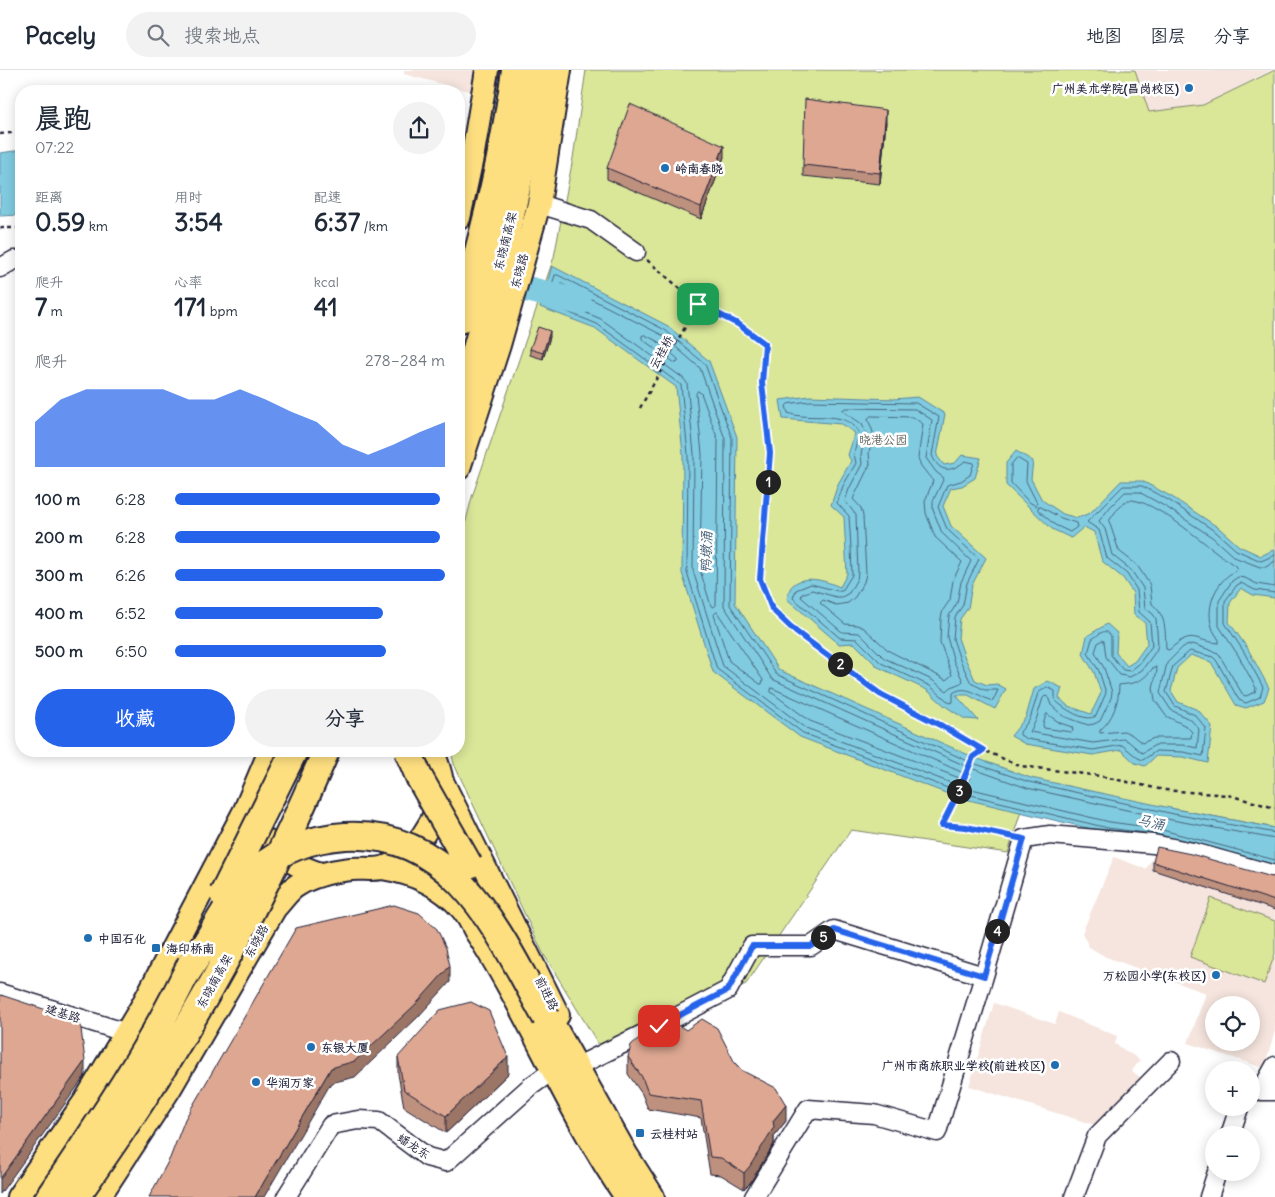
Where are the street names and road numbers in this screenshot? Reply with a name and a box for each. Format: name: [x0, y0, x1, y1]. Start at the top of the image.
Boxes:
street label: 东晓南高架: [490, 210, 520, 272]
street label: 东晓路: [507, 252, 531, 290]
street label: 云桂桥: [646, 332, 677, 371]
street label: 东晓路: [241, 922, 271, 960]
street label: 东晓南高架: [193, 951, 235, 1011]
street label: 前进路: [532, 974, 562, 1012]
street label: 建基路: [44, 1001, 82, 1025]
street label: 蟠龙东: [395, 1130, 433, 1162]

